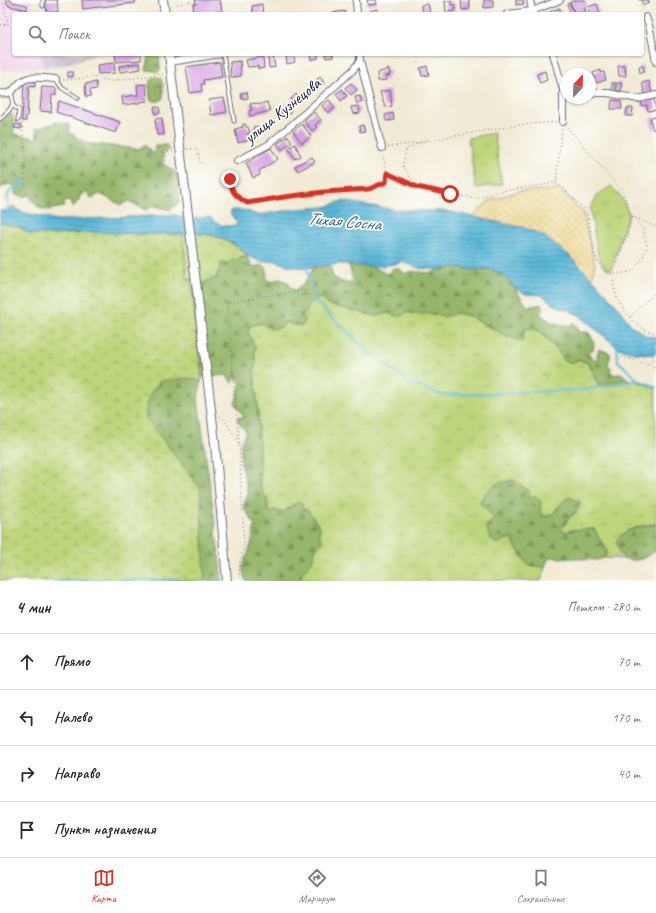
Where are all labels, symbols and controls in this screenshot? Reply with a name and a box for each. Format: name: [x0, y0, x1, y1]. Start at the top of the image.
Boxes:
search box: [12, 12, 644, 56]
icon: search: [26, 23, 48, 45]
text: Поиск: [58, 25, 90, 44]
north arrow: [560, 68, 596, 104]
street label: улица Кузнецова: [239, 72, 326, 148]
route end: [221, 170, 239, 188]
route start: [441, 185, 459, 203]
water label: Тихая Сосна: [307, 207, 383, 235]
text: 4 мин: [16, 597, 51, 618]
text: Пешком · 280 m: [567, 599, 640, 615]
icon: ahead: [16, 651, 38, 673]
text: Прямо: [54, 652, 90, 671]
text: 70 m: [618, 654, 640, 670]
icon: left: [16, 707, 38, 729]
text: Налево: [54, 708, 92, 727]
text: 170 m: [612, 710, 640, 726]
icon: right: [16, 763, 38, 785]
text: Направо: [54, 764, 100, 783]
text: 40 m: [618, 766, 640, 782]
icon: arrive: [16, 819, 38, 841]
text: Пункт назначения: [54, 820, 156, 839]
tab: Карта: [91, 867, 116, 905]
tab: Маршрут: [299, 867, 335, 905]
tab: Сохранённые: [517, 867, 565, 905]

